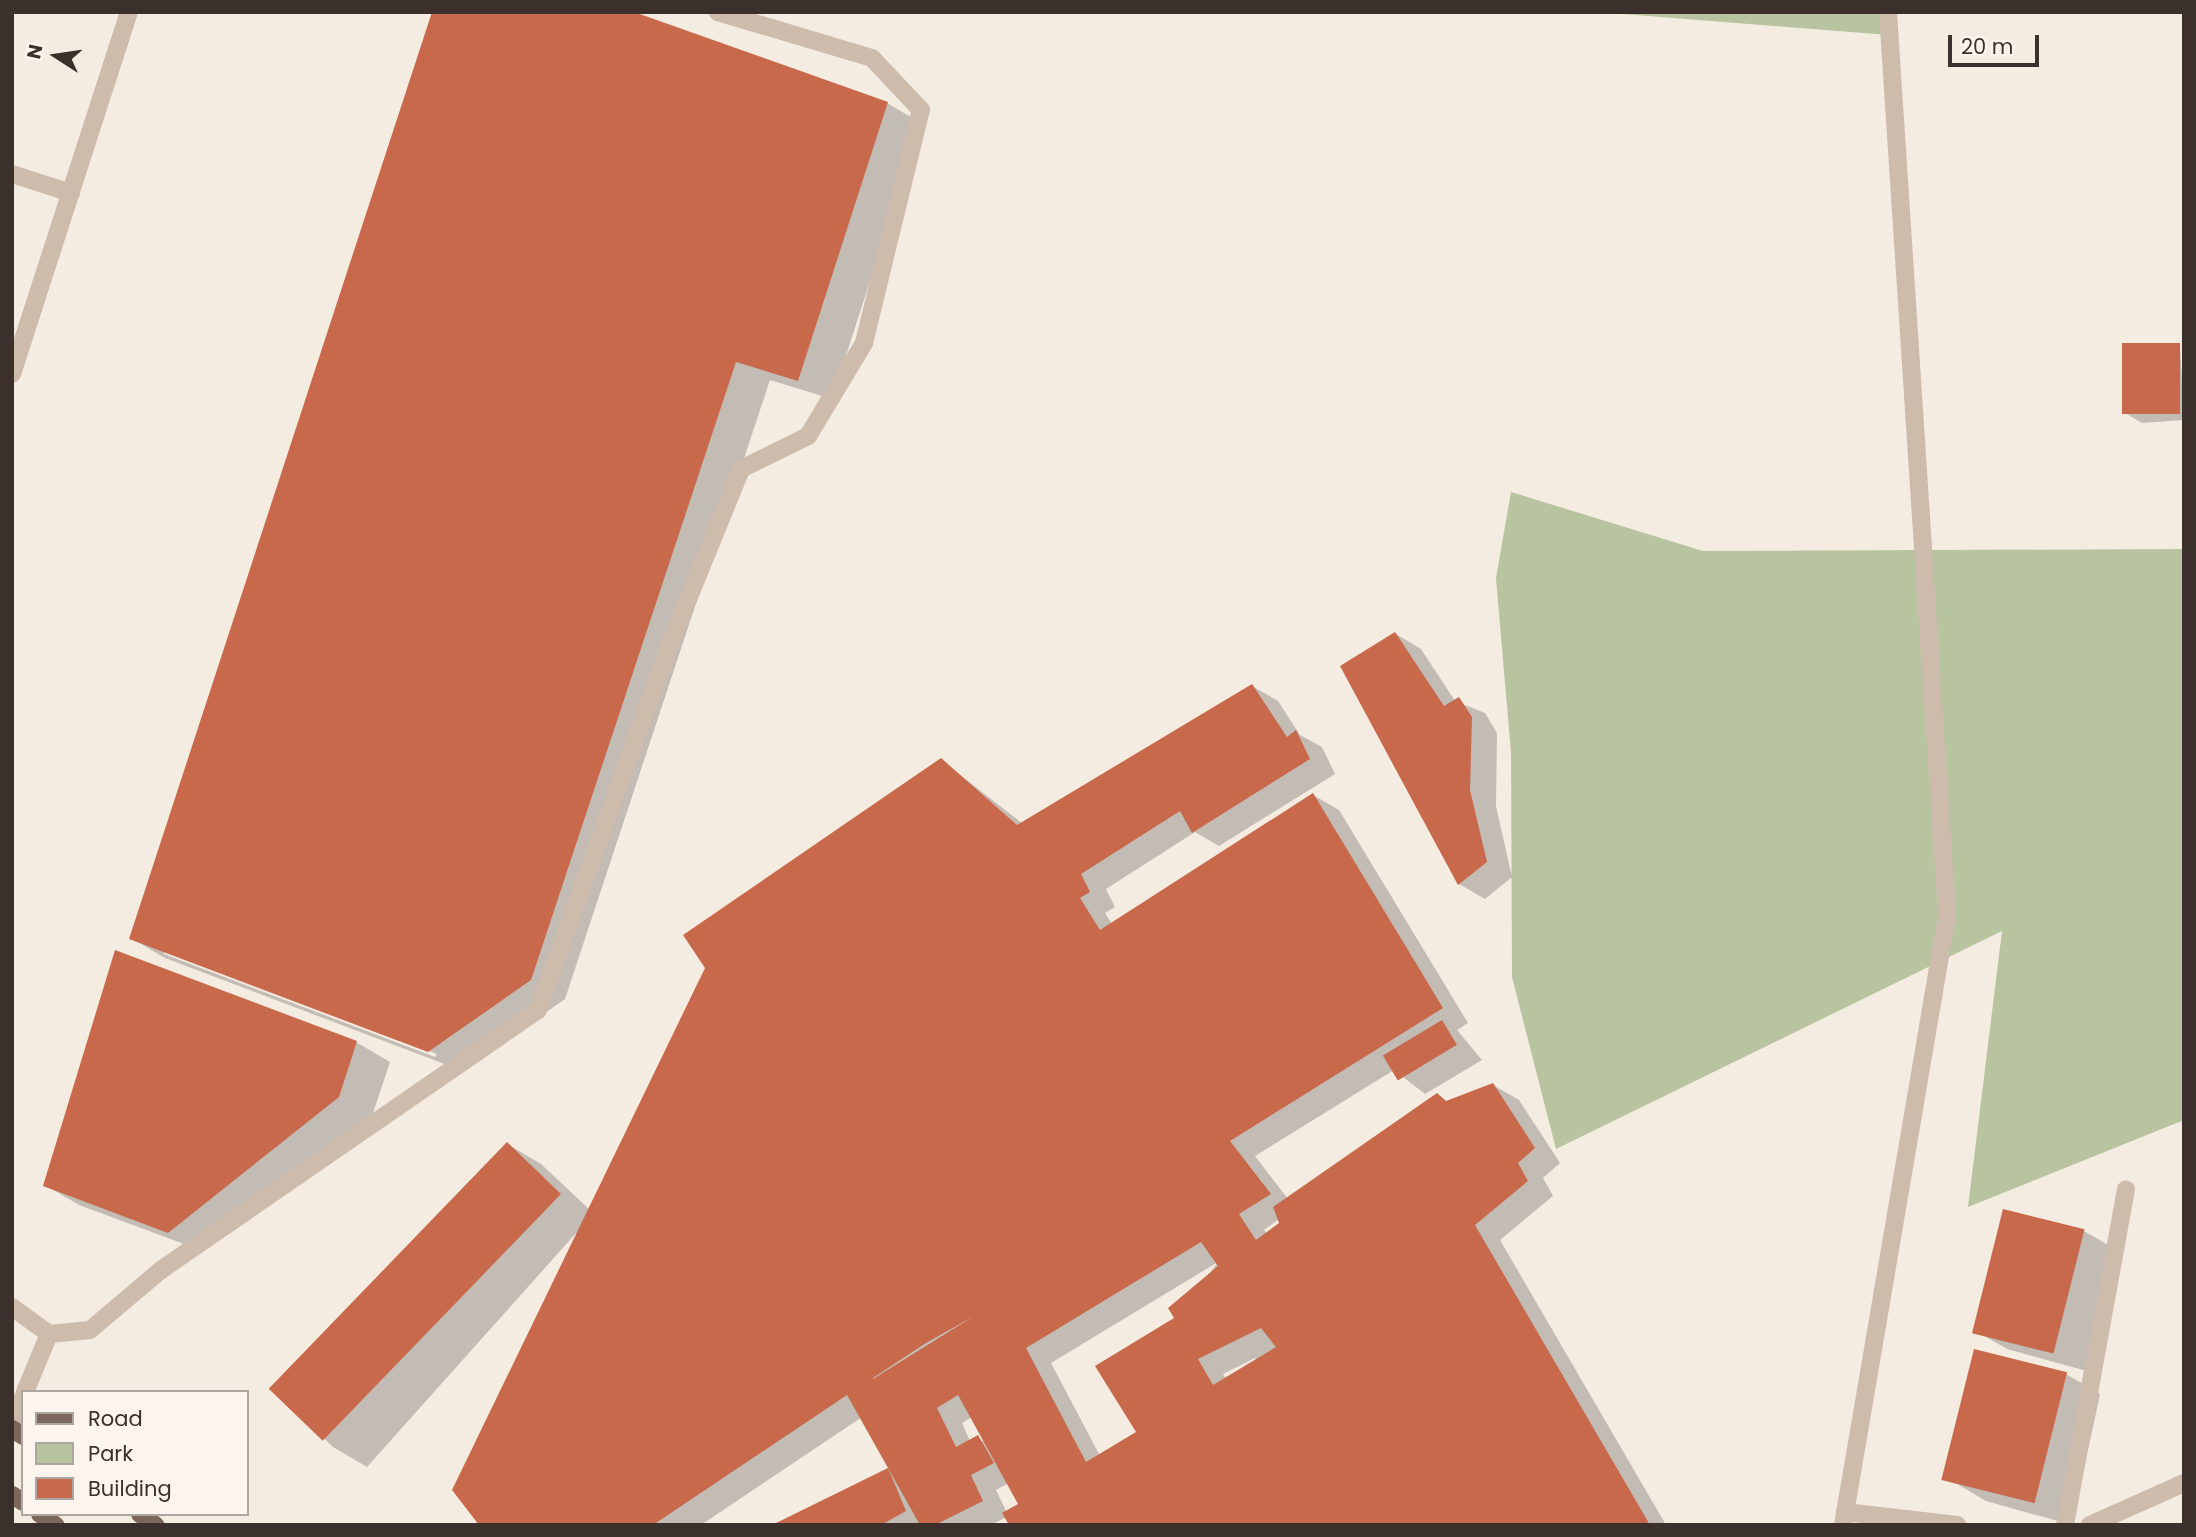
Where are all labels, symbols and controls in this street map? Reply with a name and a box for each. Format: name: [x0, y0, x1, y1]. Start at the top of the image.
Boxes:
north arrow: [21, 21, 91, 91]
scale bar: [1951, 21, 2042, 65]
text: 20 m: [1961, 32, 2014, 61]
text: N: [20, 42, 50, 61]
legend: [21, 1390, 248, 1516]
text: Road: [88, 1404, 143, 1433]
text: Park: [88, 1439, 133, 1468]
text: Building: [88, 1474, 172, 1503]

